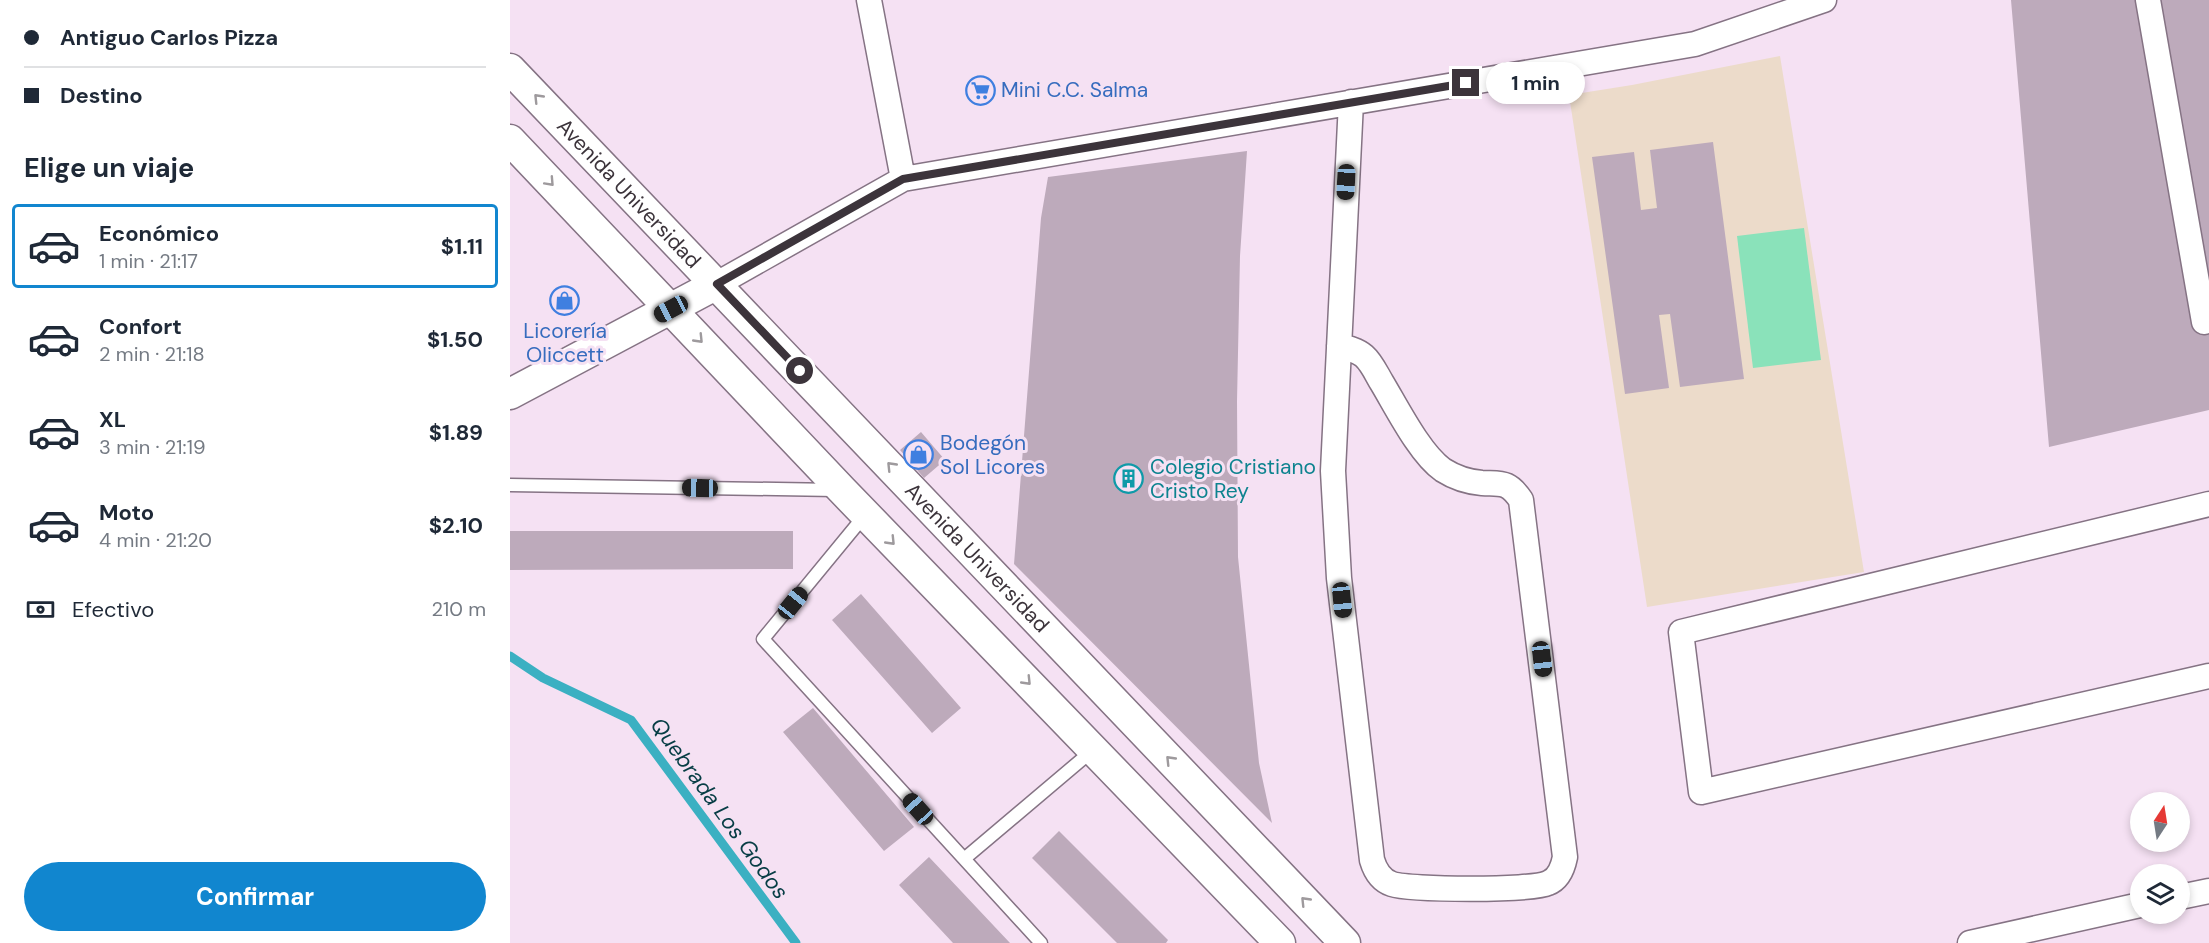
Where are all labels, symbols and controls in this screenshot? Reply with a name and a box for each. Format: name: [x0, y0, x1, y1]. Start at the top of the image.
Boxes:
text: Antiguo Carlos Pizza: [60, 23, 278, 52]
callout: 1 min: [1487, 62, 1586, 104]
route end: [1452, 69, 1479, 96]
text: 1 min: [1511, 70, 1560, 96]
supermarket icon: Mini C.C. Salma: [964, 74, 996, 106]
place label: Mini C.C. Salma: [1001, 76, 1148, 104]
text: Destino: [60, 81, 143, 110]
one-way arrow: [535, 94, 546, 105]
street label: Avenida Universidad: [551, 112, 707, 274]
text: Elige un viaje: [24, 150, 194, 185]
car: [1336, 164, 1356, 200]
one-way arrow: [543, 176, 554, 186]
icon: car: [27, 219, 81, 273]
text: Económico: [99, 219, 219, 248]
text: $1.11: [441, 232, 483, 261]
text: 1 min · 21:17: [99, 248, 198, 274]
shop icon: Licorería Oliccett: [549, 284, 581, 316]
car: [651, 293, 691, 325]
icon: car: [27, 312, 81, 366]
text: Confort: [99, 312, 182, 341]
place label: Licorería Oliccett: [523, 317, 607, 369]
text: $1.50: [427, 325, 483, 354]
one-way arrow: [692, 332, 703, 342]
text: 2 min · 21:18: [99, 341, 205, 367]
route start: [786, 357, 813, 384]
icon: car: [27, 405, 81, 459]
text: XL: [99, 405, 126, 434]
text: $1.89: [429, 418, 483, 447]
place label: Bodegón Sol Licores: [940, 429, 1045, 481]
text: 3 min · 21:19: [99, 434, 205, 460]
shop icon: Bodegón Sol Licores: [903, 439, 935, 471]
place label: Colegio Cristiano Cristo Rey: [1150, 453, 1316, 505]
one-way arrow: [887, 463, 898, 473]
building icon: Colegio Cristiano Cristo Rey: [1113, 463, 1145, 495]
street label: Avenida Universidad: [899, 477, 1055, 639]
car: [682, 479, 718, 497]
icon: car: [27, 498, 81, 552]
text: Moto: [99, 498, 154, 527]
text: $2.10: [429, 511, 483, 540]
text: 4 min · 21:20: [99, 527, 212, 553]
one-way arrow: [884, 533, 895, 544]
car: [1331, 581, 1353, 619]
car: [775, 583, 811, 623]
icon: cash: [24, 593, 57, 626]
text: Efectivo: [72, 595, 154, 624]
text: 210 m: [431, 596, 486, 622]
car: [1531, 640, 1553, 678]
one-way arrow: [1020, 675, 1031, 685]
water label: Quebrada Los Godos: [644, 712, 795, 905]
one-way arrow: [1167, 756, 1178, 767]
car: [899, 790, 937, 828]
north arrow: [2130, 792, 2190, 852]
map controls: [2130, 792, 2190, 924]
button: Confirmar: [24, 862, 486, 931]
button: layers: [2130, 864, 2190, 924]
one-way arrow: [1301, 897, 1312, 907]

